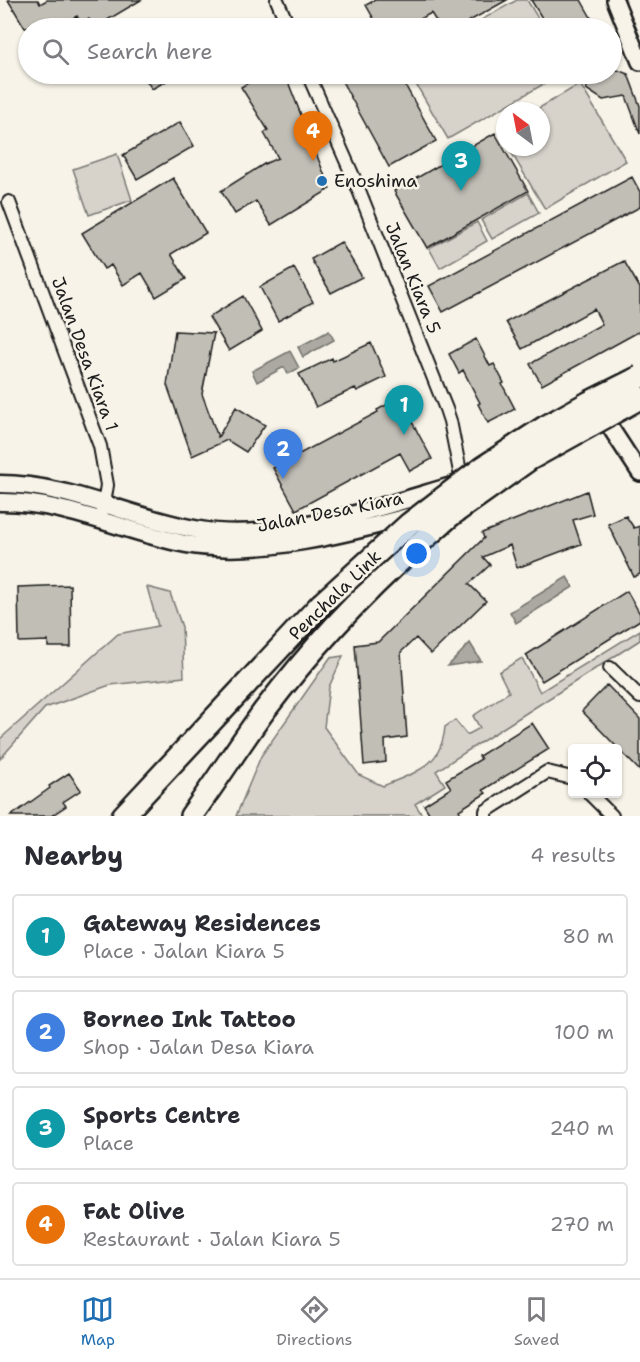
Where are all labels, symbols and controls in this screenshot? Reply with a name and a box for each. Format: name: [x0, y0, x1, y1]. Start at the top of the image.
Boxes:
search box: [18, 18, 622, 84]
icon: search: [39, 35, 72, 68]
text: Search here: [87, 37, 213, 66]
north arrow: [496, 102, 550, 156]
pin: 4: [294, 112, 332, 161]
pin: 3: [442, 142, 480, 191]
place label: Enoshima: [334, 169, 418, 193]
marker: Enoshima: [315, 174, 329, 188]
street label: Jalan Kiara 5: [380, 219, 446, 337]
street label: Jalan Desa Kiara 1: [46, 274, 124, 434]
pin: 1: [384, 386, 424, 435]
pin: 2: [264, 430, 302, 479]
street label: Jalan Desa Kiara: [255, 486, 405, 538]
your location: [402, 539, 431, 568]
street label: Penchala Link: [284, 545, 386, 645]
map controls: [568, 744, 622, 798]
button: locate: [568, 744, 622, 798]
text: Nearby: [24, 838, 123, 873]
text: 4 results: [530, 842, 616, 868]
text: Gateway Residences: [83, 909, 321, 938]
text: 1: [41, 923, 50, 949]
text: 80 m: [562, 923, 614, 949]
text: Place · Jalan Kiara 5: [83, 938, 285, 964]
text: Borneo Ink Tattoo: [83, 1005, 296, 1034]
text: 2: [39, 1019, 53, 1045]
text: 100 m: [554, 1019, 614, 1045]
text: Shop · Jalan Desa Kiara: [83, 1034, 314, 1060]
text: Sports Centre: [83, 1101, 240, 1130]
text: 3: [39, 1115, 53, 1141]
text: 240 m: [549, 1115, 614, 1141]
text: Place: [83, 1130, 134, 1156]
text: Fat Olive: [83, 1197, 185, 1226]
text: 4: [39, 1211, 53, 1237]
text: 270 m: [550, 1211, 614, 1237]
text: Restaurant · Jalan Kiara 5: [83, 1226, 341, 1252]
tab: Map: [81, 1293, 115, 1350]
tab: Directions: [276, 1293, 353, 1350]
tab: Saved: [514, 1293, 559, 1350]

